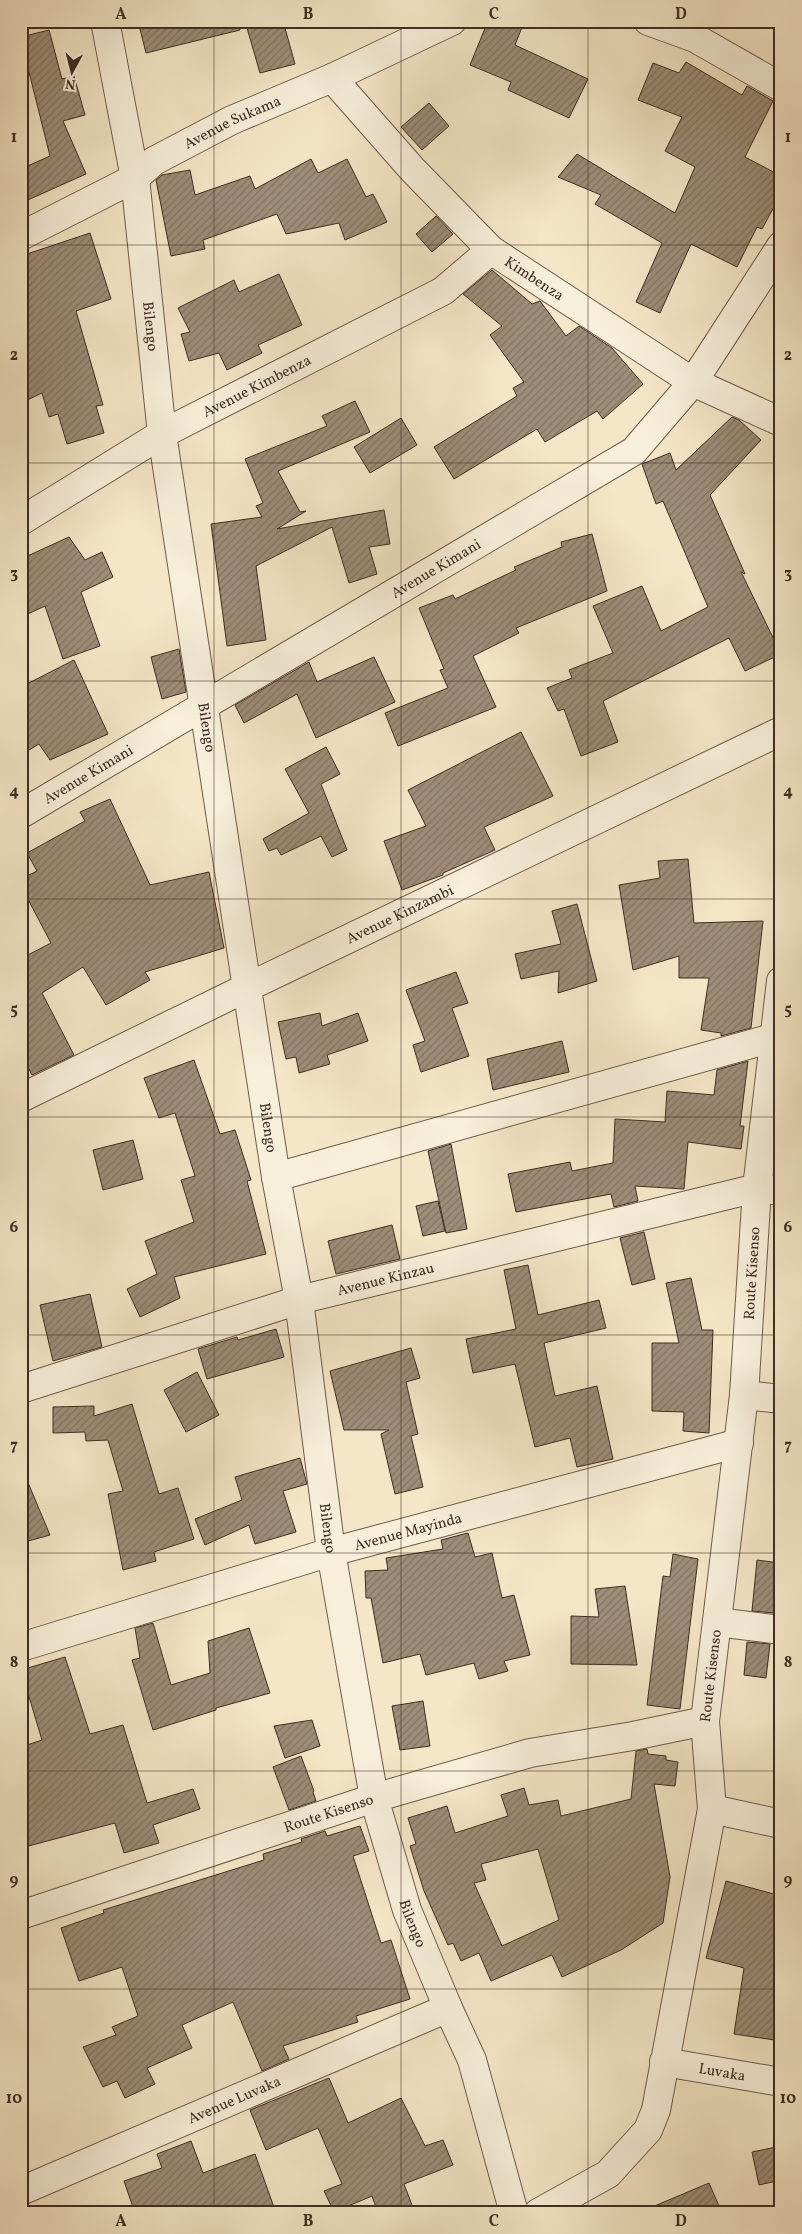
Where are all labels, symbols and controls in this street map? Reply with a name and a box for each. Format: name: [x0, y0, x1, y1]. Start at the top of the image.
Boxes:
text: A: [115, 4, 127, 26]
text: B: [303, 4, 314, 26]
text: C: [489, 4, 499, 26]
text: D: [675, 4, 687, 26]
north arrow: [48, 48, 98, 98]
text: N: [64, 73, 77, 93]
street label: Avenue Sukama: [181, 92, 285, 155]
text: 1: [11, 127, 17, 149]
text: 1: [785, 127, 791, 149]
street label: Kimbenza: [500, 252, 567, 307]
street label: Bilengo: [136, 300, 162, 353]
text: 2: [10, 345, 18, 367]
text: 2: [784, 345, 792, 367]
street label: Avenue Kimbenza: [199, 351, 315, 424]
street label: Avenue Kimani: [388, 535, 485, 604]
text: 3: [10, 563, 18, 585]
text: 3: [784, 563, 792, 585]
street label: Bilengo: [191, 701, 220, 754]
street label: Avenue Kimani: [40, 741, 138, 810]
text: 4: [9, 781, 19, 803]
text: 4: [783, 781, 793, 803]
street label: Avenue Kinzambi: [343, 881, 458, 950]
text: 5: [10, 999, 18, 1021]
text: 5: [784, 999, 792, 1021]
street label: Bilengo: [253, 1101, 281, 1154]
text: 6: [10, 1217, 19, 1239]
text: 6: [784, 1217, 793, 1239]
street label: Route Kisenso: [740, 1226, 767, 1320]
street label: Avenue Kinzau: [335, 1258, 437, 1302]
text: 7: [10, 1435, 18, 1457]
text: 7: [784, 1435, 792, 1457]
street label: Bilengo: [313, 1502, 340, 1554]
street label: Avenue Mayinda: [352, 1508, 465, 1557]
street label: Route Kisenso: [696, 1628, 728, 1724]
text: 8: [10, 1652, 18, 1674]
text: 8: [784, 1652, 792, 1674]
street label: Route Kisenso: [281, 1790, 377, 1839]
text: 9: [10, 1870, 19, 1892]
text: 9: [784, 1870, 793, 1892]
street label: Bilengo: [392, 1897, 431, 1951]
street label: Luvaka: [697, 2059, 747, 2088]
street label: Avenue Luvaka: [185, 2072, 285, 2130]
text: 10: [6, 2088, 22, 2110]
text: 10: [780, 2088, 796, 2110]
text: A: [115, 2211, 127, 2233]
text: B: [303, 2211, 314, 2233]
text: C: [489, 2211, 499, 2233]
text: D: [675, 2211, 687, 2233]

